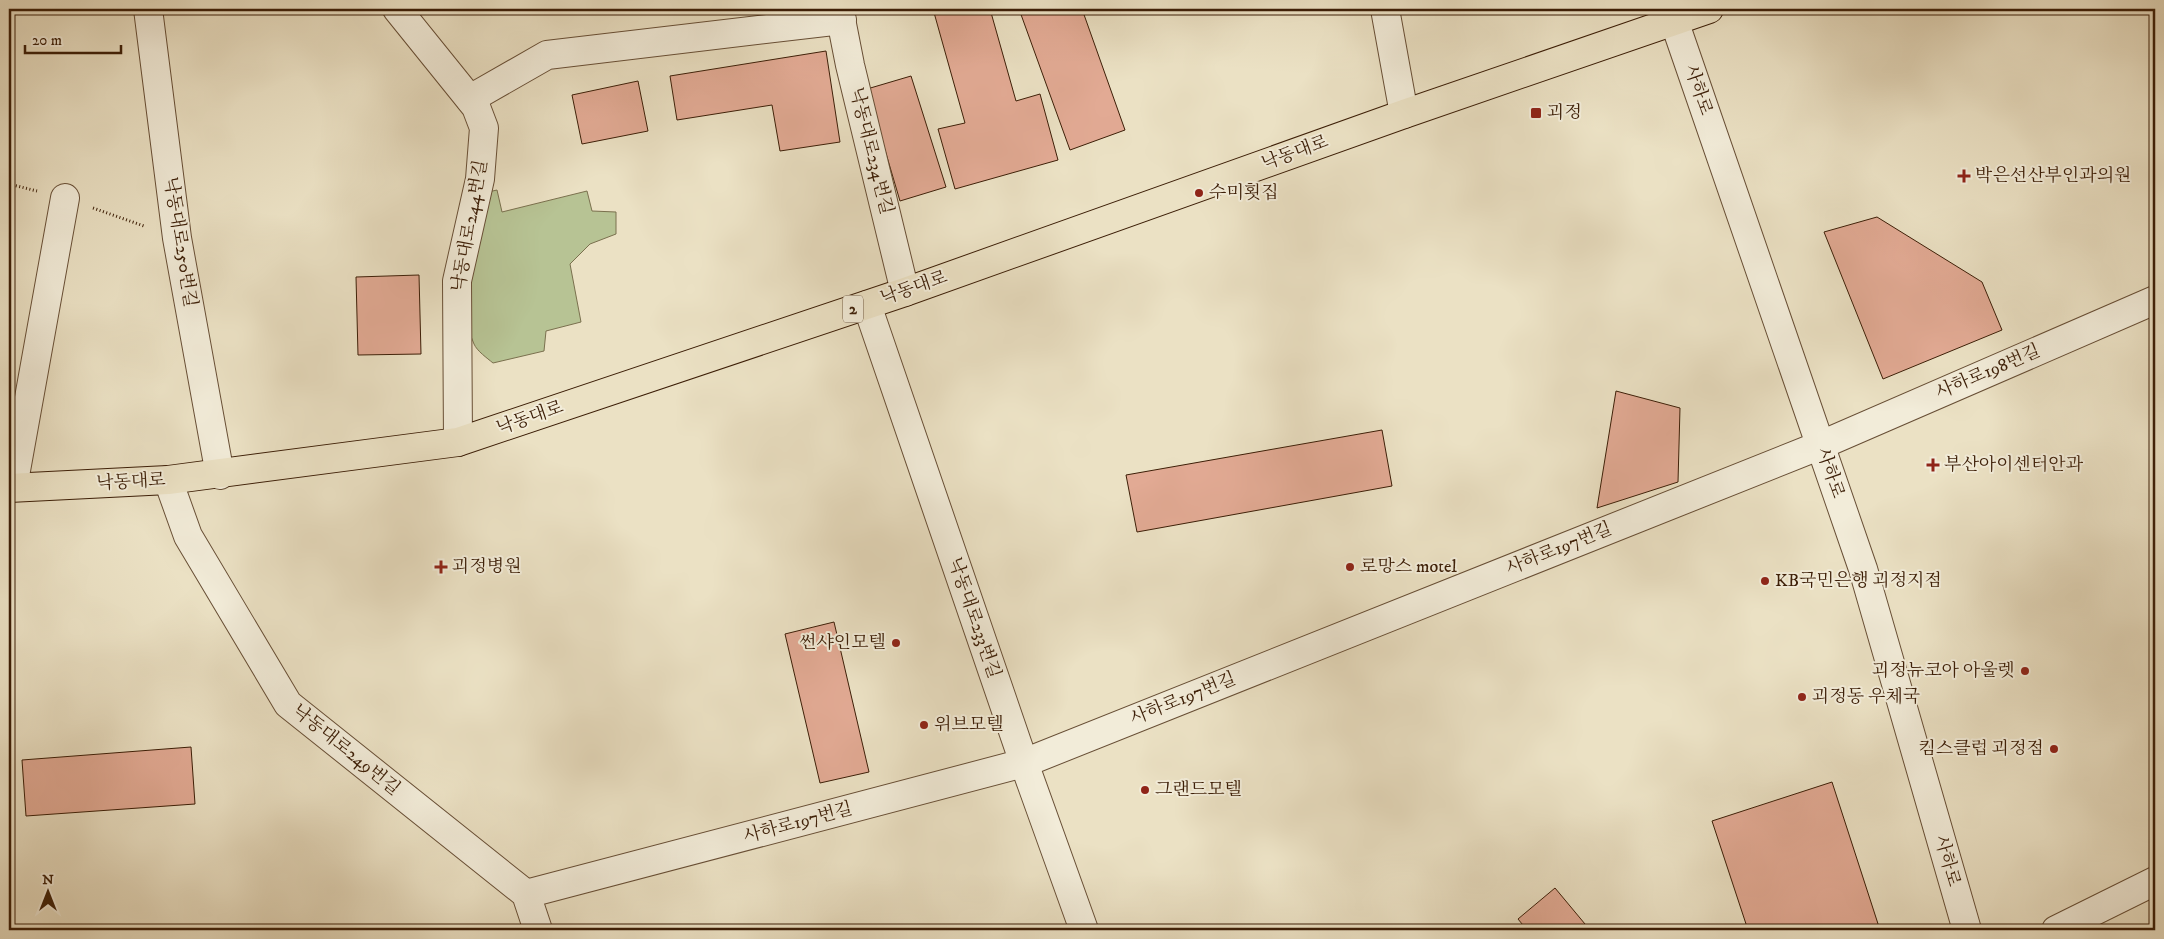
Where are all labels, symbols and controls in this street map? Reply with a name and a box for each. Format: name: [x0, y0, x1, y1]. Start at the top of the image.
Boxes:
scale bar: [25, 22, 121, 54]
text: 20 m: [32, 31, 62, 50]
street label: 사하로: [1679, 62, 1717, 118]
street label: 낙동대로234번길: [845, 85, 897, 217]
place label: 괴정: [1547, 102, 1582, 124]
marker: 괴정: [1529, 106, 1543, 120]
street label: 낙동대로: [1259, 131, 1331, 175]
street label: 낙동대로244번길: [448, 158, 492, 294]
place label: 박은선산부인과의원: [1975, 165, 2132, 187]
marker: 박은선산부인과의원: [1957, 169, 1971, 183]
street label: 낙동대로250번길: [159, 175, 201, 309]
place label: 수미횟집: [1209, 182, 1279, 204]
marker: 수미횟집: [1193, 187, 1205, 199]
street label: 낙동대로: [878, 266, 950, 310]
road number: 2: [843, 296, 863, 322]
street label: 사하로198번길: [1932, 340, 2044, 404]
street label: 낙동대로: [494, 396, 566, 440]
street label: 사하로: [1811, 445, 1849, 501]
place label: 부산아이센터안과: [1944, 454, 2084, 476]
marker: 부산아이센터안과: [1926, 458, 1940, 472]
street label: 낙동대로: [96, 469, 166, 495]
street label: 사하로197번길: [1503, 518, 1615, 580]
street label: 낙동대로233번길: [943, 555, 1005, 681]
place label: 괴정병원: [452, 556, 522, 578]
place label: 로망스 motel: [1360, 556, 1457, 578]
marker: 괴정병원: [434, 560, 448, 574]
marker: 로망스 motel: [1344, 561, 1356, 573]
place label: KB국민은행 괴정지점: [1775, 570, 1942, 592]
marker: KB국민은행 괴정지점: [1759, 575, 1771, 587]
place label: 썬샤인모텔: [799, 632, 886, 654]
marker: 썬샤인모텔: [890, 637, 902, 649]
place label: 괴정뉴코아 아울렛: [1872, 660, 2015, 682]
marker: 괴정뉴코아 아울렛: [2019, 665, 2031, 677]
street label: 사하로197번길: [1127, 668, 1239, 730]
place label: 괴정동 우체국: [1812, 686, 1920, 708]
marker: 괴정동 우체국: [1796, 691, 1808, 703]
street label: 낙동대로249번길: [288, 700, 404, 800]
place label: 위브모텔: [934, 714, 1004, 736]
marker: 위브모텔: [918, 719, 930, 731]
place label: 킴스클럽 괴정점: [1918, 738, 2044, 760]
marker: 킴스클럽 괴정점: [2048, 743, 2060, 755]
place label: 그랜드모텔: [1155, 779, 1242, 801]
marker: 그랜드모텔: [1139, 784, 1151, 796]
street label: 사하로197번길: [741, 798, 855, 848]
street label: 사하로: [1929, 833, 1965, 889]
north arrow: [22, 866, 72, 916]
text: N: [42, 871, 54, 889]

